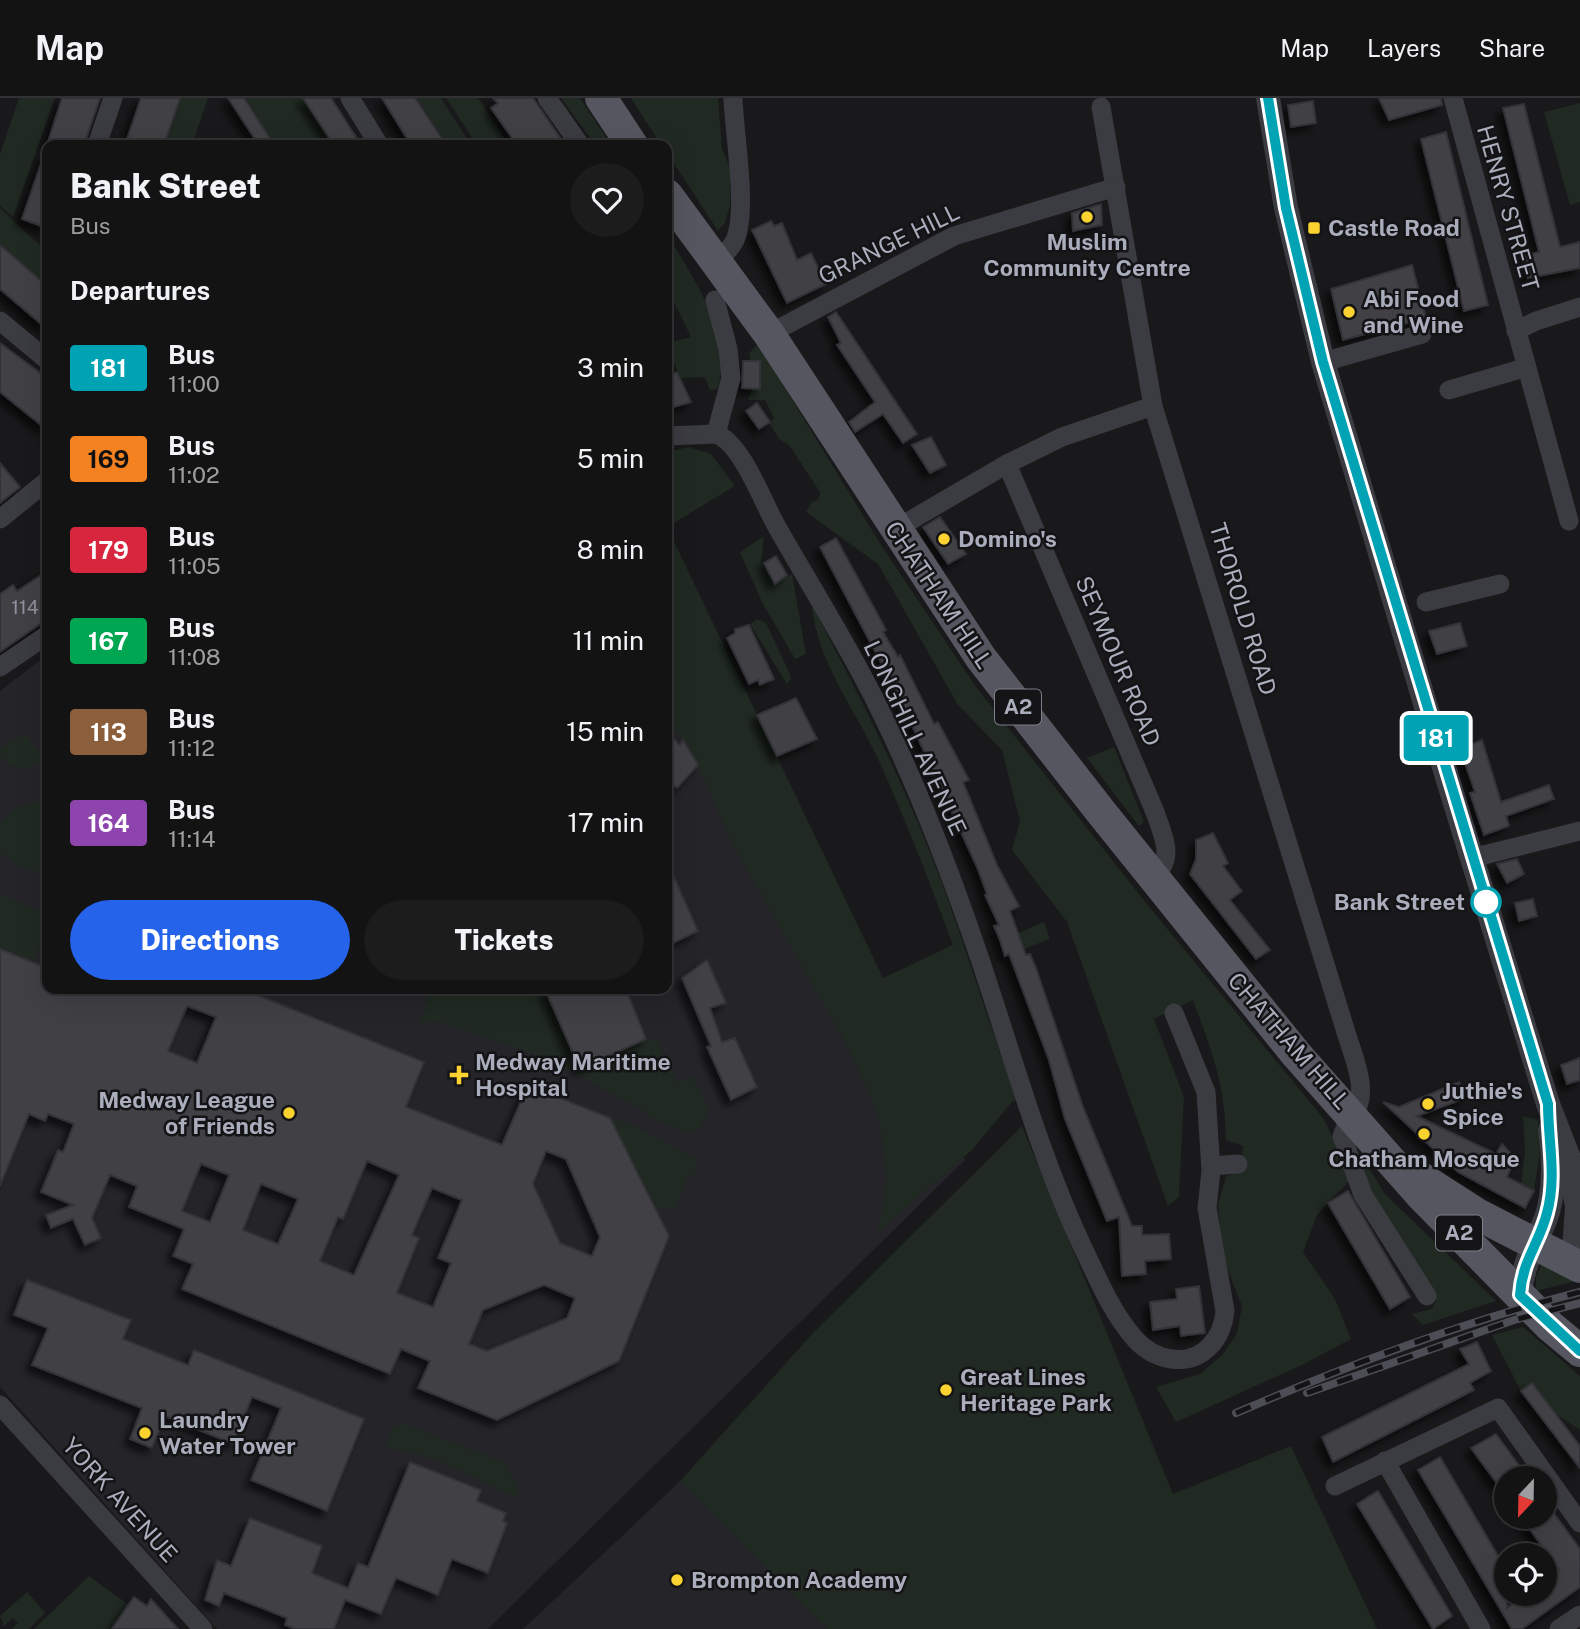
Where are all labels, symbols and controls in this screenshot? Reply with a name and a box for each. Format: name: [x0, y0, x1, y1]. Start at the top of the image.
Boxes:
text: Map: [35, 29, 104, 67]
text: Map: [1280, 34, 1329, 62]
text: Layers: [1367, 34, 1441, 62]
text: Share: [1479, 34, 1545, 62]
street label: HENRY STREET: [1472, 122, 1545, 294]
button: heart: [570, 163, 644, 237]
text: Bank Street: [70, 167, 261, 205]
street label: GRANGE HILL: [814, 198, 964, 289]
marker: Muslim Community Centre: [1079, 209, 1095, 225]
text: Bus: [70, 212, 110, 239]
place label: Castle Road: [1328, 214, 1460, 241]
marker: Castle Road: [1306, 220, 1322, 236]
place label: Muslim Community Centre: [983, 228, 1191, 281]
text: Departures: [70, 275, 210, 306]
place label: Abi Food and Wine: [1363, 285, 1464, 338]
marker: Abi Food and Wine: [1341, 304, 1357, 320]
text: Bus: [168, 339, 215, 370]
text: 3 min: [577, 352, 644, 383]
text: 181: [90, 354, 127, 382]
text: 11:00: [168, 370, 220, 397]
text: Bus: [168, 430, 215, 461]
text: 5 min: [577, 443, 644, 474]
text: 169: [88, 445, 129, 473]
text: 11:02: [168, 461, 220, 488]
street label: CHATHAM HILL: [880, 516, 999, 674]
street label: THOROLD ROAD: [1204, 519, 1283, 698]
text: Bus: [168, 521, 215, 552]
place label: Domino's: [958, 525, 1057, 552]
marker: Domino's: [936, 531, 952, 547]
text: 8 min: [577, 534, 644, 565]
text: 179: [88, 536, 129, 564]
text: 11:05: [168, 552, 221, 579]
street label: SEYMOUR ROAD: [1070, 572, 1166, 750]
house number: 114: [11, 596, 39, 618]
text: Bus: [168, 612, 215, 643]
text: 11 min: [572, 625, 644, 656]
text: 167: [88, 627, 129, 655]
street label: LONGHILL AVENUE: [859, 636, 972, 839]
text: 11:08: [168, 643, 221, 670]
road number: A2: [995, 690, 1041, 724]
text: Bus: [168, 703, 215, 734]
line badge: 181: [1396, 715, 1476, 761]
text: 15 min: [566, 716, 644, 747]
text: 113: [90, 718, 127, 746]
text: 181: [1418, 724, 1454, 752]
text: 11:12: [168, 734, 215, 761]
text: Bus: [168, 794, 215, 825]
text: 17 min: [567, 807, 644, 838]
text: 164: [88, 809, 129, 837]
text: 11:14: [168, 825, 216, 852]
marker: Bank Street: [1471, 887, 1501, 917]
place label: Bank Street: [1334, 888, 1465, 915]
button: Directions: [70, 900, 350, 980]
button: Tickets: [364, 900, 644, 980]
street label: CHATHAM HILL: [1223, 967, 1356, 1114]
place label: Medway Maritime Hospital: [475, 1048, 671, 1101]
marker: Medway Maritime Hospital: [449, 1065, 469, 1085]
place label: Juthie's Spice: [1442, 1077, 1523, 1130]
place label: Medway League of Friends: [98, 1086, 275, 1139]
marker: Juthie's Spice: [1420, 1096, 1436, 1112]
marker: Medway League of Friends: [281, 1105, 297, 1121]
marker: Chatham Mosque: [1416, 1126, 1432, 1142]
place label: Chatham Mosque: [1328, 1145, 1520, 1172]
road number: A2: [1436, 1216, 1482, 1250]
place label: Great Lines Heritage Park: [960, 1363, 1112, 1416]
marker: Great Lines Heritage Park: [938, 1382, 954, 1398]
place label: Laundry Water Tower: [159, 1406, 296, 1459]
marker: Laundry Water Tower: [137, 1425, 153, 1441]
street label: YORK AVENUE: [57, 1432, 183, 1568]
north arrow: [1494, 1466, 1558, 1530]
map controls: [1494, 1466, 1557, 1606]
button: locate: [1494, 1543, 1557, 1606]
place label: Brompton Academy: [691, 1566, 907, 1593]
marker: Brompton Academy: [669, 1572, 685, 1588]

